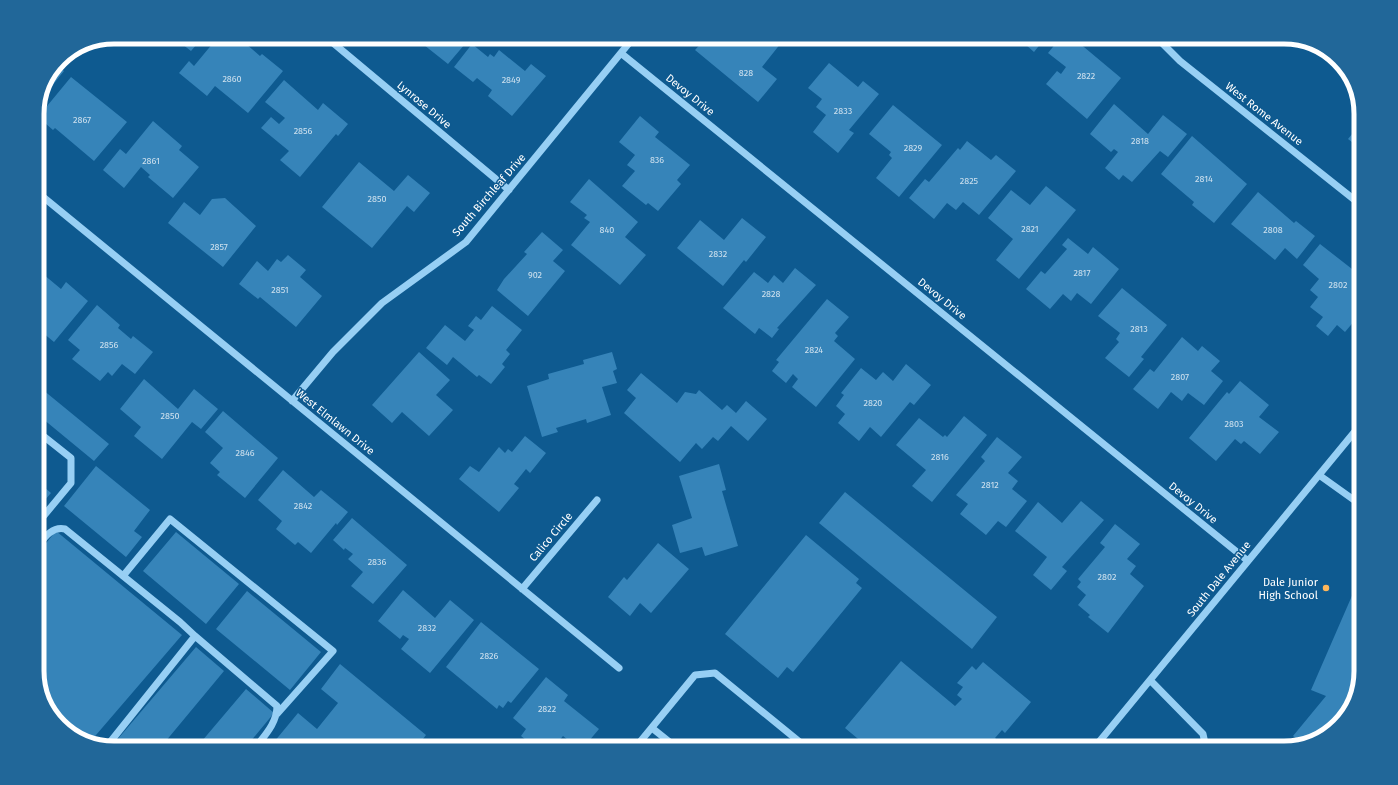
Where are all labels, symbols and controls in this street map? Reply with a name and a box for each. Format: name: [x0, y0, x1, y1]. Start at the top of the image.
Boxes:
house number: 828: [739, 68, 753, 78]
street label: Devoy Drive: [663, 71, 717, 119]
house number: 2822: [1077, 71, 1095, 81]
house number: 2860: [222, 74, 242, 84]
house number: 2849: [502, 75, 521, 85]
street label: Lynrose Drive: [394, 79, 454, 131]
street label: West Rome Avenue: [1223, 80, 1305, 148]
house number: 2833: [834, 106, 852, 116]
house number: 2867: [73, 115, 91, 125]
house number: 2856: [294, 126, 313, 136]
house number: 2818: [1131, 136, 1149, 146]
house number: 2829: [904, 143, 922, 153]
street label: South Birchleaf Drive: [450, 151, 528, 239]
house number: 836: [650, 155, 664, 165]
house number: 2861: [142, 156, 160, 166]
house number: 2814: [1195, 174, 1213, 184]
house number: 2825: [960, 176, 979, 186]
house number: 2850: [368, 194, 386, 204]
house number: 2821: [1021, 224, 1039, 234]
house number: 840: [600, 225, 614, 235]
house number: 2808: [1263, 225, 1283, 235]
house number: 2857: [210, 242, 228, 252]
house number: 2832: [709, 249, 727, 259]
house number: 2817: [1073, 268, 1091, 278]
house number: 902: [528, 270, 542, 280]
street label: Devoy Drive: [915, 275, 969, 323]
house number: 2802: [1329, 280, 1347, 290]
house number: 2851: [271, 285, 289, 295]
house number: 2828: [762, 289, 780, 299]
house number: 2813: [1130, 324, 1148, 334]
house number: 2856: [100, 340, 119, 350]
house number: 2824: [805, 345, 823, 355]
house number: 2807: [1171, 372, 1189, 382]
street label: West Elmlawn Drive: [293, 386, 377, 458]
house number: 2820: [864, 398, 882, 408]
house number: 2850: [161, 411, 179, 421]
house number: 2803: [1225, 419, 1243, 429]
house number: 2846: [236, 448, 255, 458]
house number: 2816: [931, 452, 949, 462]
street label: Devoy Drive: [1166, 479, 1220, 527]
house number: 2812: [981, 480, 999, 490]
house number: 2842: [294, 501, 312, 511]
street label: Calico Circle: [527, 510, 575, 564]
street label: South Dale Avenue: [1184, 539, 1254, 619]
house number: 2836: [368, 557, 387, 567]
house number: 2802: [1098, 572, 1116, 582]
place label: Dale Junior High School: [1259, 576, 1319, 602]
marker: Dale Junior High School: [1321, 583, 1331, 593]
house number: 2832: [418, 623, 436, 633]
house number: 2826: [480, 651, 498, 661]
house number: 2822: [538, 704, 556, 714]

